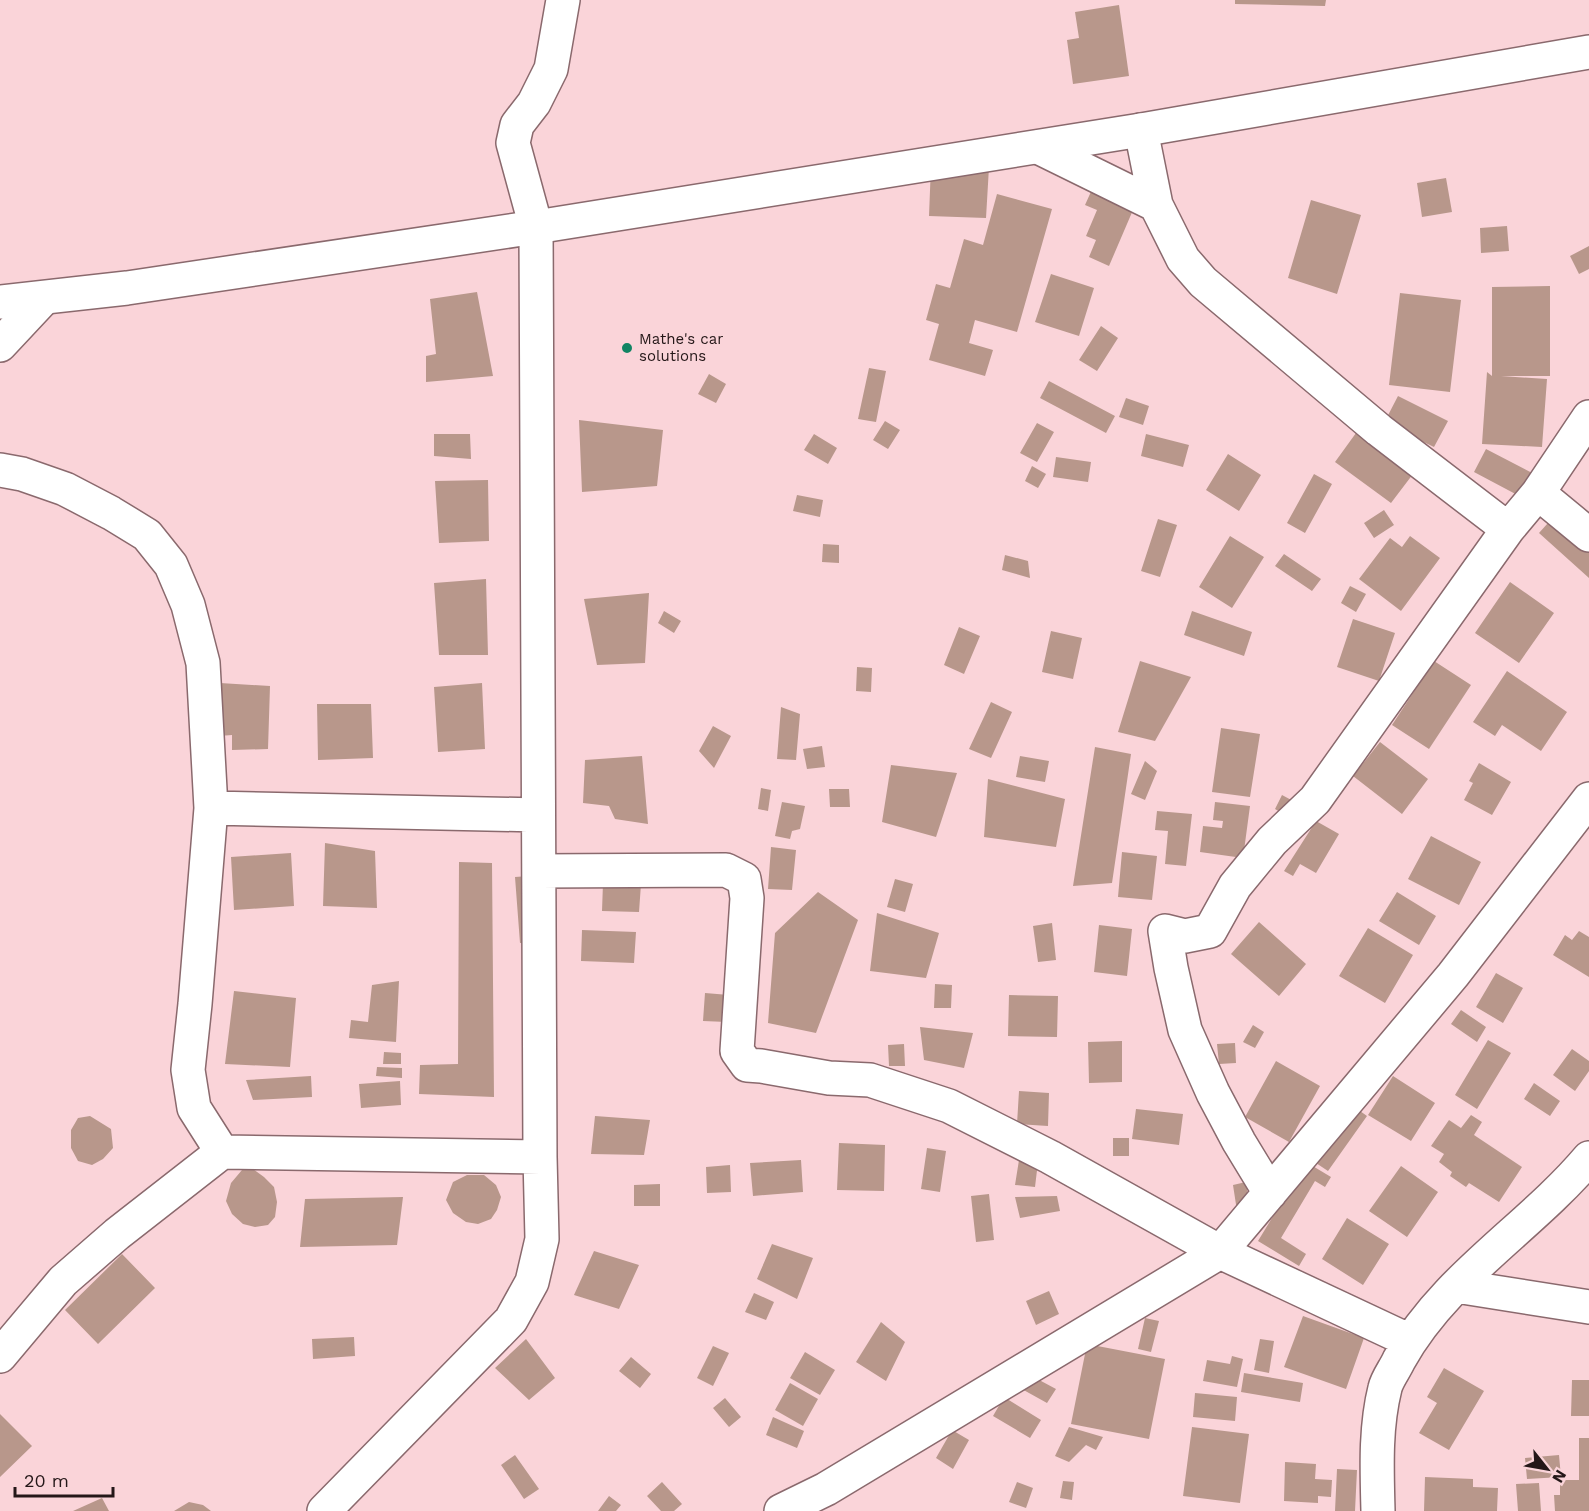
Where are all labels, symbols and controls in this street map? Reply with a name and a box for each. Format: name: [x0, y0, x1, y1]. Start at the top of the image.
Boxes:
place label: Mathe's car solutions: [639, 330, 723, 365]
marker: Mathe's car solutions: [620, 341, 634, 355]
north arrow: [1517, 1439, 1577, 1499]
scale bar: [15, 1460, 112, 1498]
text: N: [1548, 1466, 1571, 1486]
text: 20 m: [24, 1470, 69, 1491]

